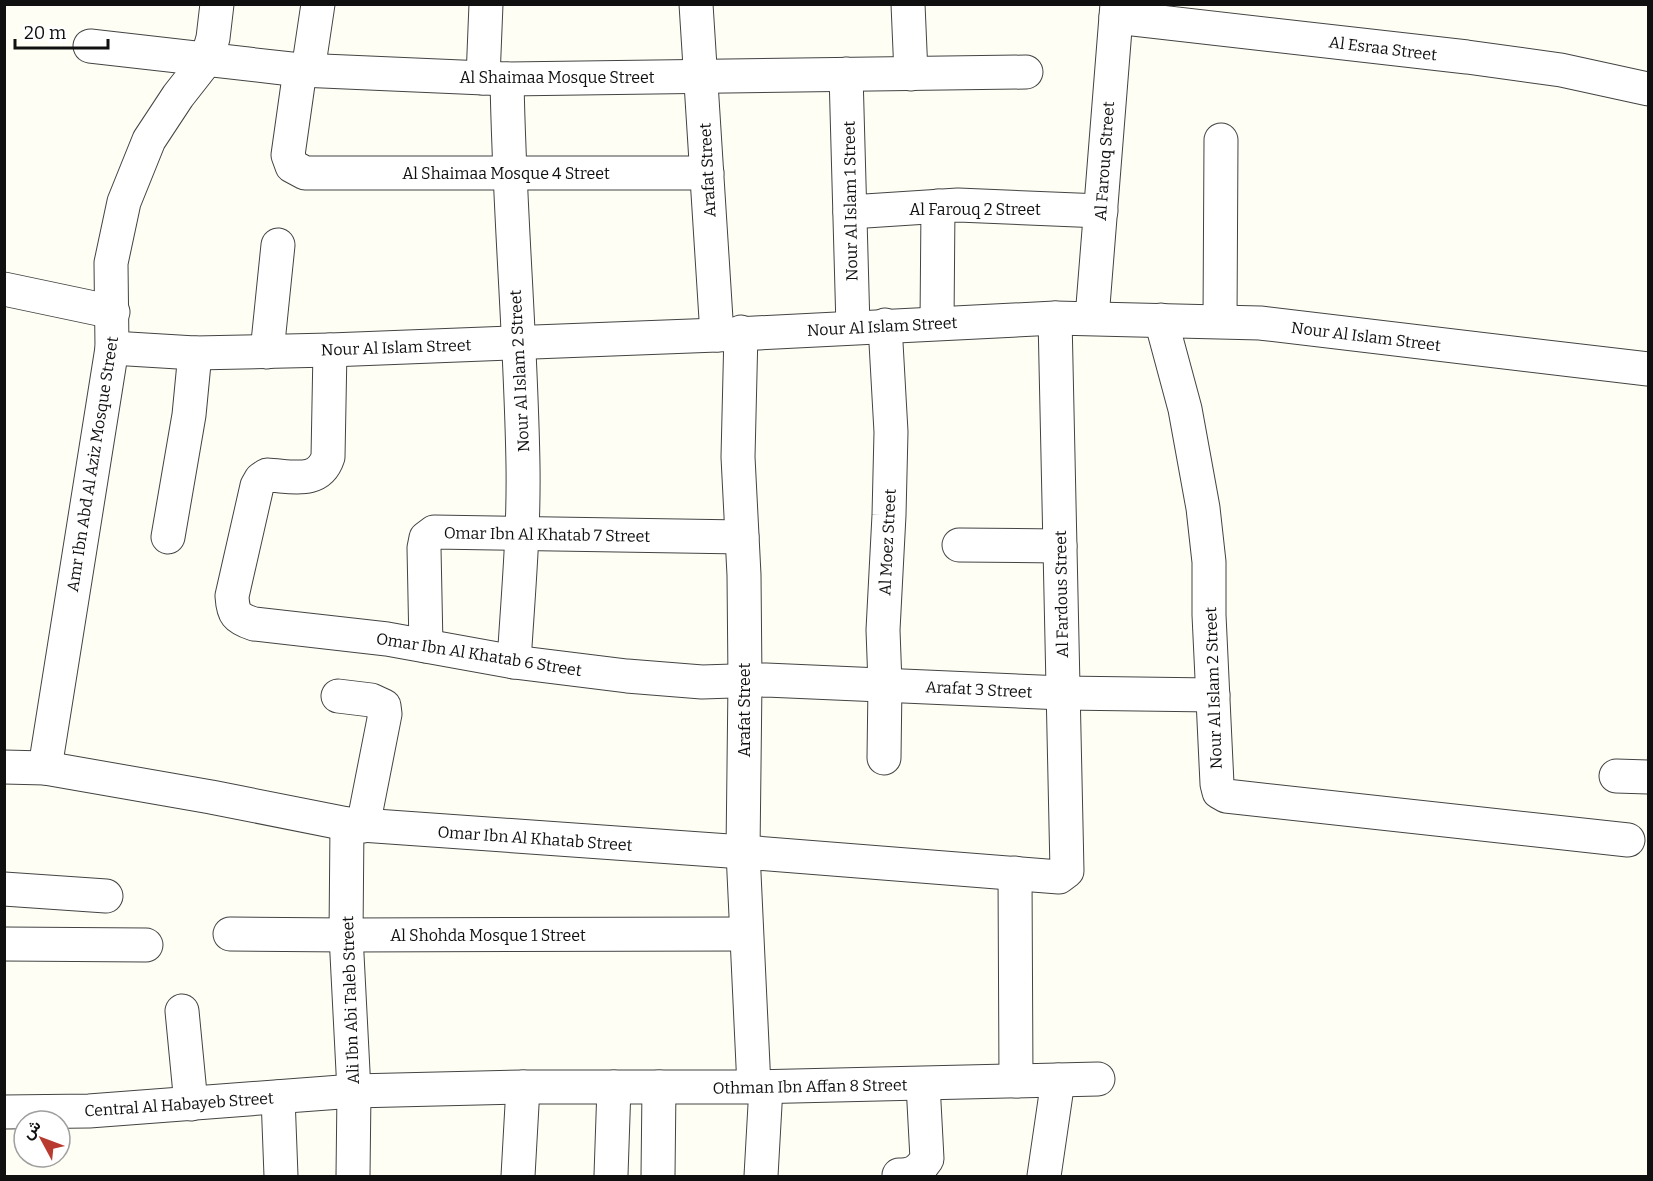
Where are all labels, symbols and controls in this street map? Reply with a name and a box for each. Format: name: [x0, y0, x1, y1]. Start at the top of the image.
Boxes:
scale bar: [15, 12, 108, 50]
text: 20 m: [24, 22, 66, 44]
street label: Al Esraa Street: [1328, 32, 1438, 65]
street label: Al Shaimaa Mosque Street: [459, 68, 655, 87]
street label: Al Farouq Street: [1091, 100, 1118, 221]
street label: Nour Al Islam 1 Street: [840, 121, 861, 281]
street label: Arafat Street: [696, 122, 719, 218]
street label: Al Shaimaa Mosque 4 Street: [402, 164, 610, 183]
street label: Al Farouq 2 Street: [909, 200, 1041, 219]
street label: Nour Al Islam 2 Street: [506, 289, 533, 453]
street label: Nour Al Islam Street: [806, 313, 958, 340]
street label: Nour Al Islam Street: [1290, 318, 1442, 355]
street label: Amr Ibn Abd Al Aziz Mosque Street: [63, 335, 122, 593]
street label: Nour Al Islam Street: [320, 335, 472, 360]
street label: Al Moez Street: [875, 488, 900, 596]
street label: Omar Ibn Al Khatab 7 Street: [444, 523, 651, 546]
street label: Al Fardous Street: [1051, 530, 1072, 658]
street label: Nour Al Islam 2 Street: [1201, 606, 1226, 769]
street label: Omar Ibn Al Khatab 6 Street: [375, 629, 583, 680]
street label: Arafat Street: [735, 662, 754, 757]
street label: Arafat 3 Street: [925, 677, 1033, 702]
street label: Omar Ibn Al Khatab Street: [437, 822, 633, 855]
street label: Ali Ibn Abi Taleb Street: [338, 915, 363, 1085]
street label: Al Shohda Mosque 1 Street: [390, 926, 586, 945]
street label: Othman Ibn Affan 8 Street: [712, 1075, 908, 1098]
street label: Central Al Habayeb Street: [84, 1088, 275, 1121]
north arrow: [12, 1109, 72, 1169]
text: ش: [18, 1116, 45, 1143]

